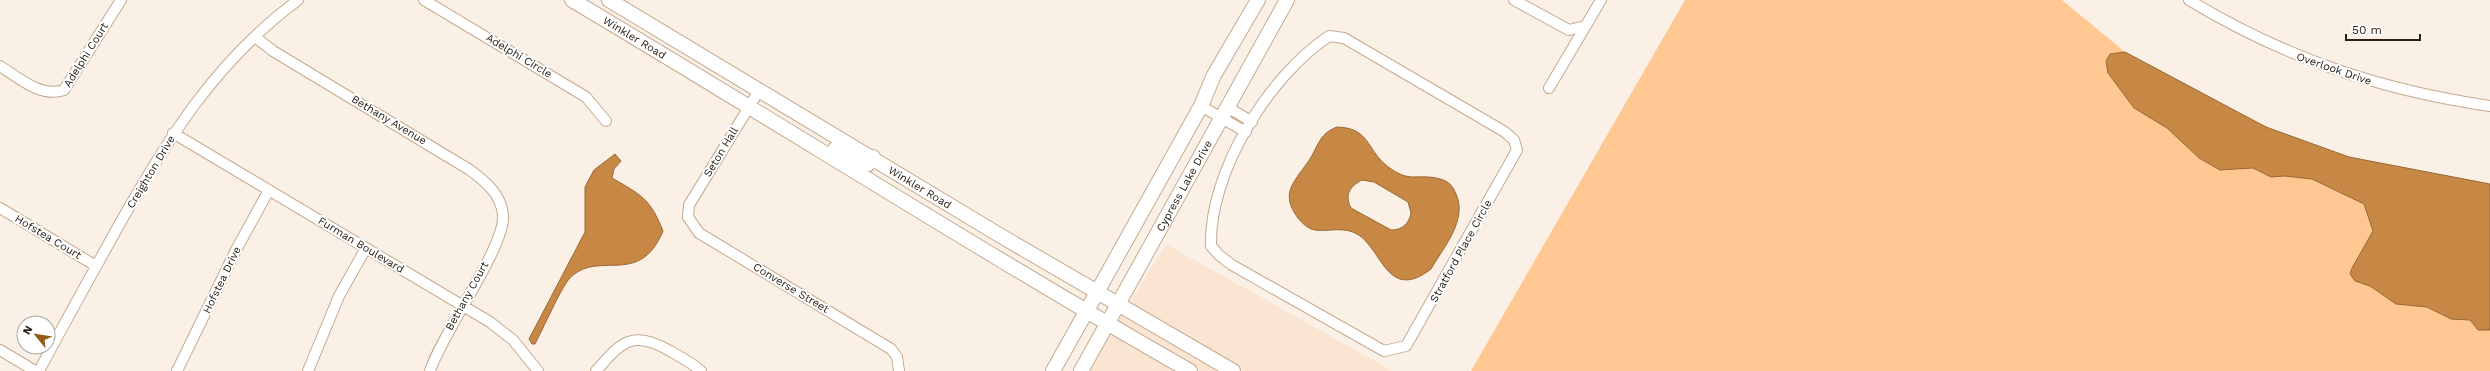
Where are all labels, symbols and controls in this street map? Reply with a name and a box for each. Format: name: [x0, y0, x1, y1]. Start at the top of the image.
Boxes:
street label: Winkler Road: [601, 14, 669, 61]
scale bar: [2346, 16, 2420, 42]
street label: Adelphi Court: [61, 20, 111, 90]
text: 50 m: [2352, 23, 2382, 37]
street label: Adelphi Circle: [484, 31, 554, 81]
street label: Overlook Drive: [2295, 50, 2373, 88]
street label: Bethany Avenue: [349, 92, 429, 148]
street label: Seton Hall: [701, 124, 741, 179]
street label: Creighton Drive: [124, 133, 178, 211]
street label: Cypress Lake Drive: [1153, 138, 1215, 234]
street label: Winkler Road: [886, 163, 954, 211]
street label: Stratford Place Circle: [1427, 197, 1495, 305]
street label: Hofstea Court: [13, 212, 84, 262]
street label: Furman Boulevard: [316, 214, 406, 276]
street label: Hofstea Drive: [200, 244, 244, 316]
street label: Bethany Court: [443, 259, 491, 333]
street label: Converse Street: [751, 260, 832, 316]
north arrow: [16, 315, 56, 355]
text: N: [20, 323, 35, 337]

